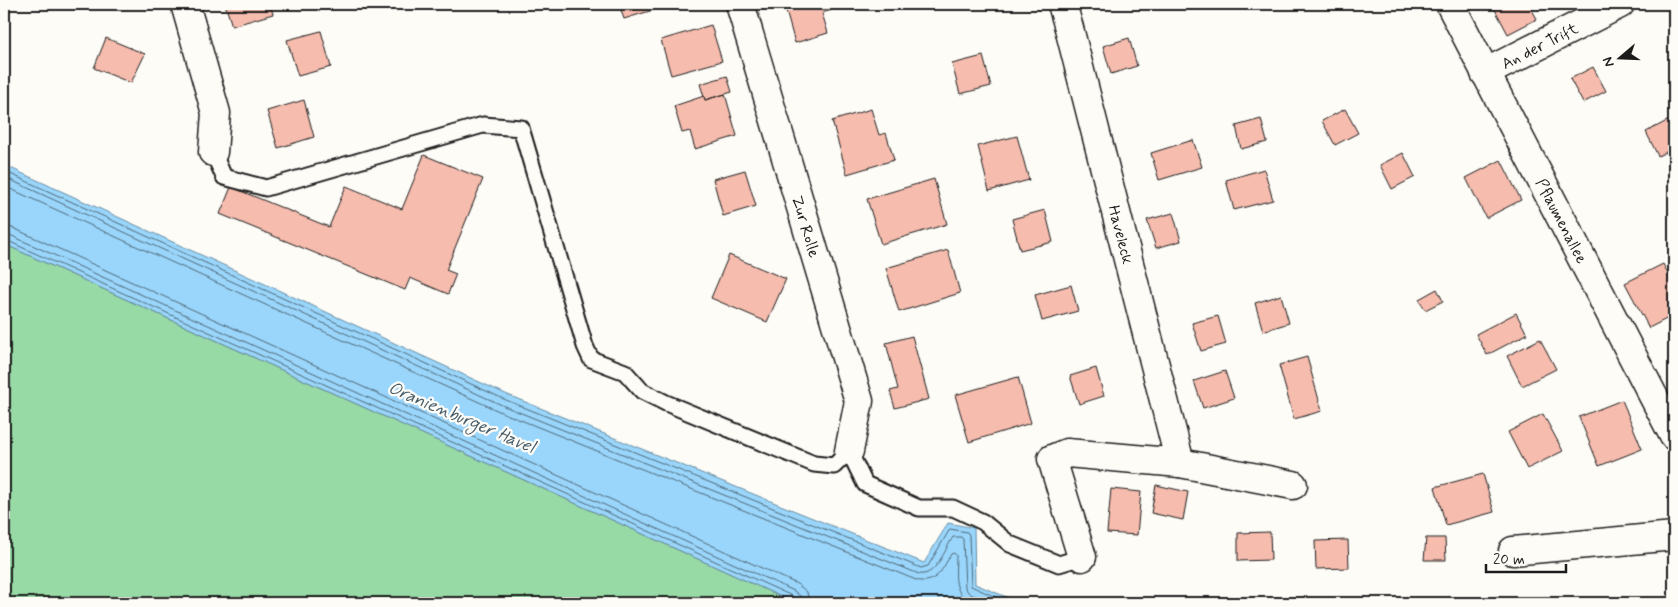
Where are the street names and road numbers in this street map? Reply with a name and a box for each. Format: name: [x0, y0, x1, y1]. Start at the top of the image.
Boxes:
street label: An der Trift: [1498, 18, 1582, 75]
street label: Pflaumenallee: [1530, 175, 1592, 268]
street label: Zur Rolle: [786, 193, 825, 261]
street label: Haveleck: [1103, 203, 1138, 266]

